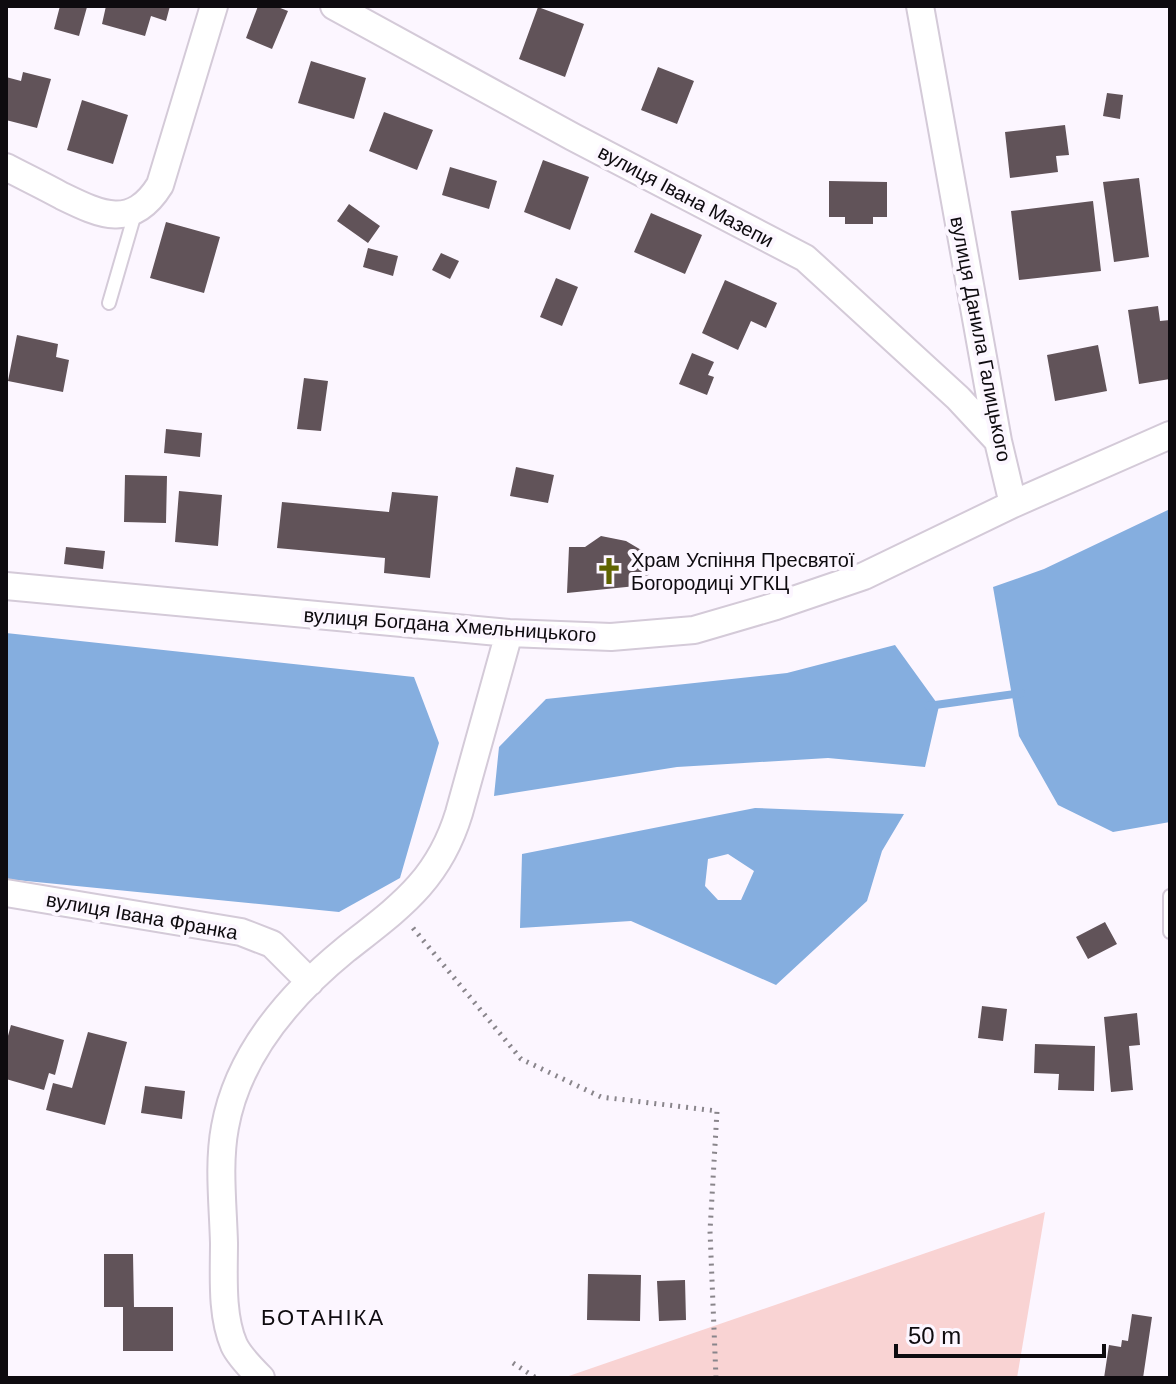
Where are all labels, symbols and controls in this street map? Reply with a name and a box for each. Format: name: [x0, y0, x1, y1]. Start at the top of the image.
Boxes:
street label: вулиця Івана Мазепи: [595, 140, 777, 252]
street label: вулиця Данила Галицького: [946, 215, 1016, 463]
place label: Храм Успіння Пресвятої Богородиці УГКЦ: [631, 549, 855, 594]
church icon: Храм Успіння Пресвятої Богородиці УГКЦ: [594, 556, 624, 586]
street label: вулиця Богдана Хмельницького: [303, 604, 597, 646]
street label: вулиця Івана Франка: [45, 888, 240, 944]
district label: БОТАНІКА: [261, 1305, 385, 1330]
scale bar: [896, 1308, 1104, 1358]
text: 50 m: [908, 1322, 961, 1349]

